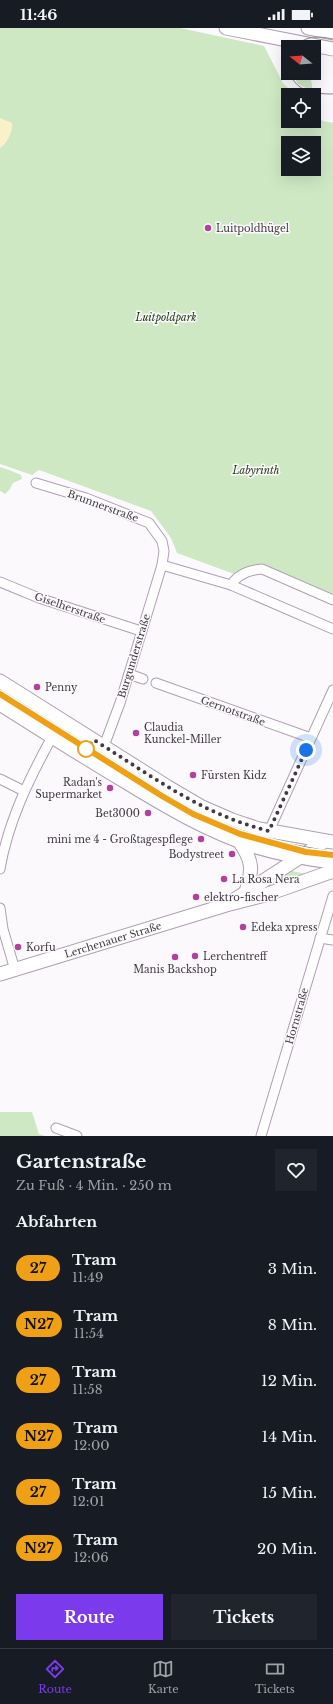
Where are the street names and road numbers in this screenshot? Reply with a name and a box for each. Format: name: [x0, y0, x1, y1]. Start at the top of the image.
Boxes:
street label: Brunnerstraße: [66, 487, 141, 525]
street label: Giselherstraße: [33, 590, 107, 626]
street label: Burgunderstraße: [115, 612, 153, 700]
street label: Gernotstraße: [199, 693, 267, 729]
street label: Lerchenauer Straße: [63, 918, 163, 961]
street label: Hornstraße: [283, 986, 311, 1046]

